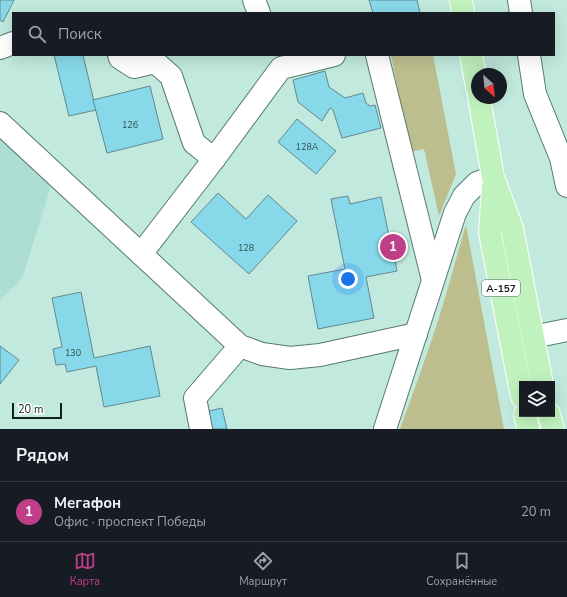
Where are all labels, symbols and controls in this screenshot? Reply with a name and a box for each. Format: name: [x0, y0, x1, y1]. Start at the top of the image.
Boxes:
search box: [12, 12, 555, 56]
icon: search: [26, 23, 48, 45]
text: Поиск: [58, 24, 102, 44]
north arrow: [471, 68, 507, 104]
house number: 126: [122, 119, 138, 131]
house number: 128А: [296, 141, 319, 153]
pin: 1: [380, 232, 406, 262]
house number: 128: [238, 242, 254, 254]
your location: [338, 269, 358, 289]
road number: А-157: [482, 280, 520, 296]
house number: 130: [65, 347, 81, 359]
map controls: [519, 381, 555, 417]
button: layers: [519, 381, 555, 417]
scale bar: [12, 401, 62, 420]
text: 20 m: [18, 402, 43, 417]
text: Рядом: [16, 444, 69, 467]
text: Мегафон: [54, 493, 121, 513]
text: 1: [25, 503, 33, 521]
text: 20 m: [521, 503, 551, 521]
text: Офис · проспект Победы: [54, 513, 206, 531]
tab: Карта: [70, 550, 100, 589]
tab: Маршрут: [239, 550, 287, 589]
tab: Сохранённые: [426, 550, 497, 589]

